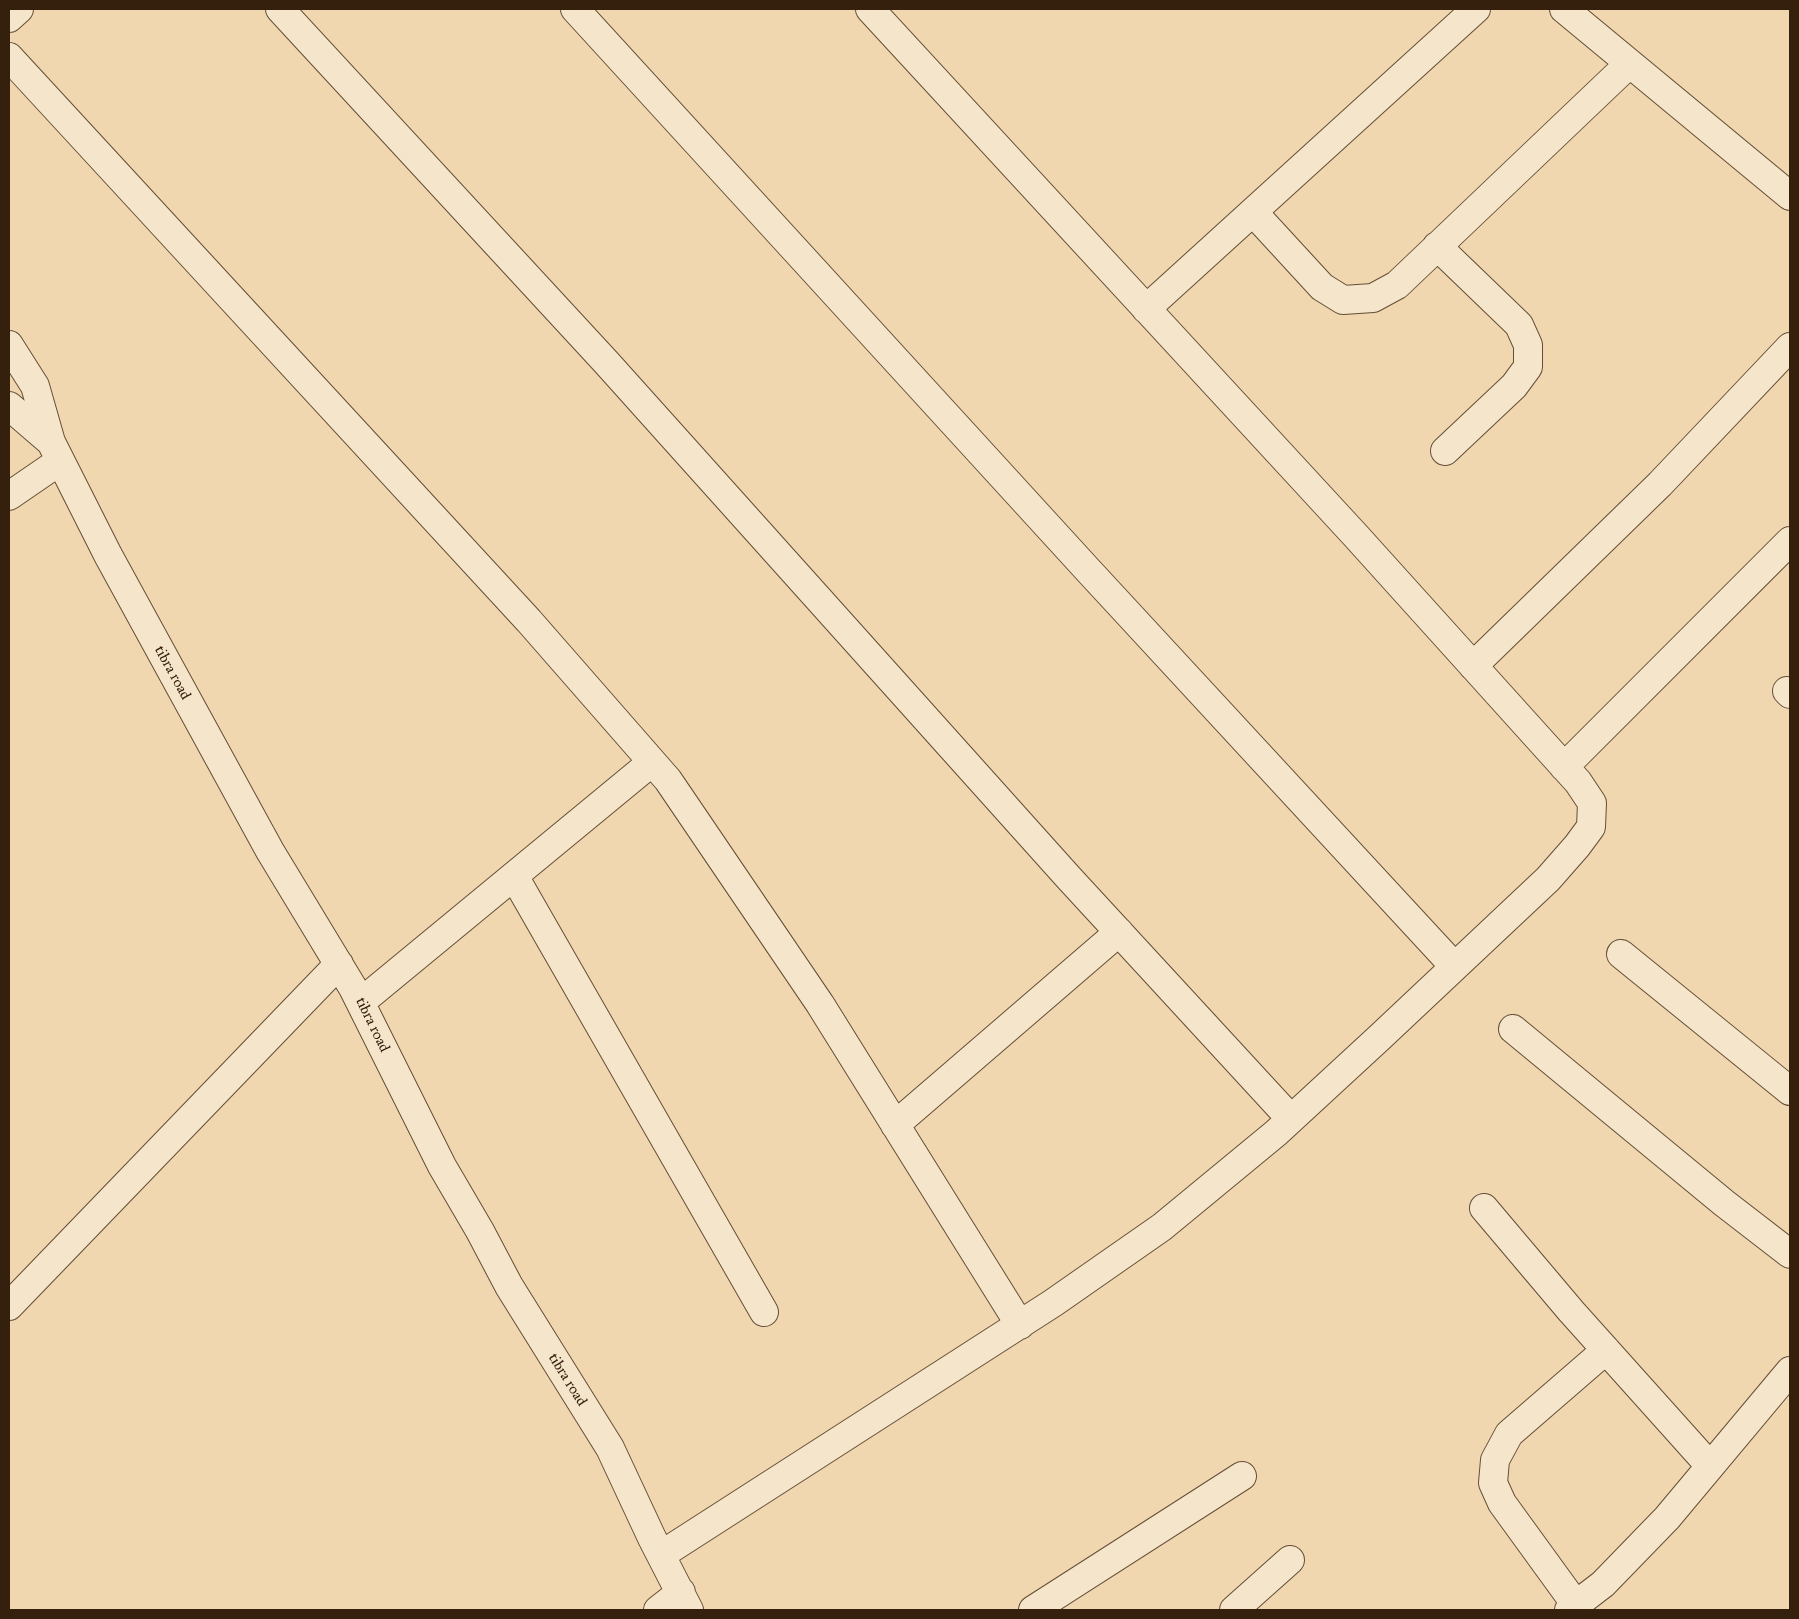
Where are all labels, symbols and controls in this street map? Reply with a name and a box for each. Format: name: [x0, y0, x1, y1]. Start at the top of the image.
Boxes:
street label: tibra road: [150, 643, 194, 703]
street label: tibra road: [351, 995, 393, 1055]
street label: tibra road: [544, 1350, 590, 1410]

